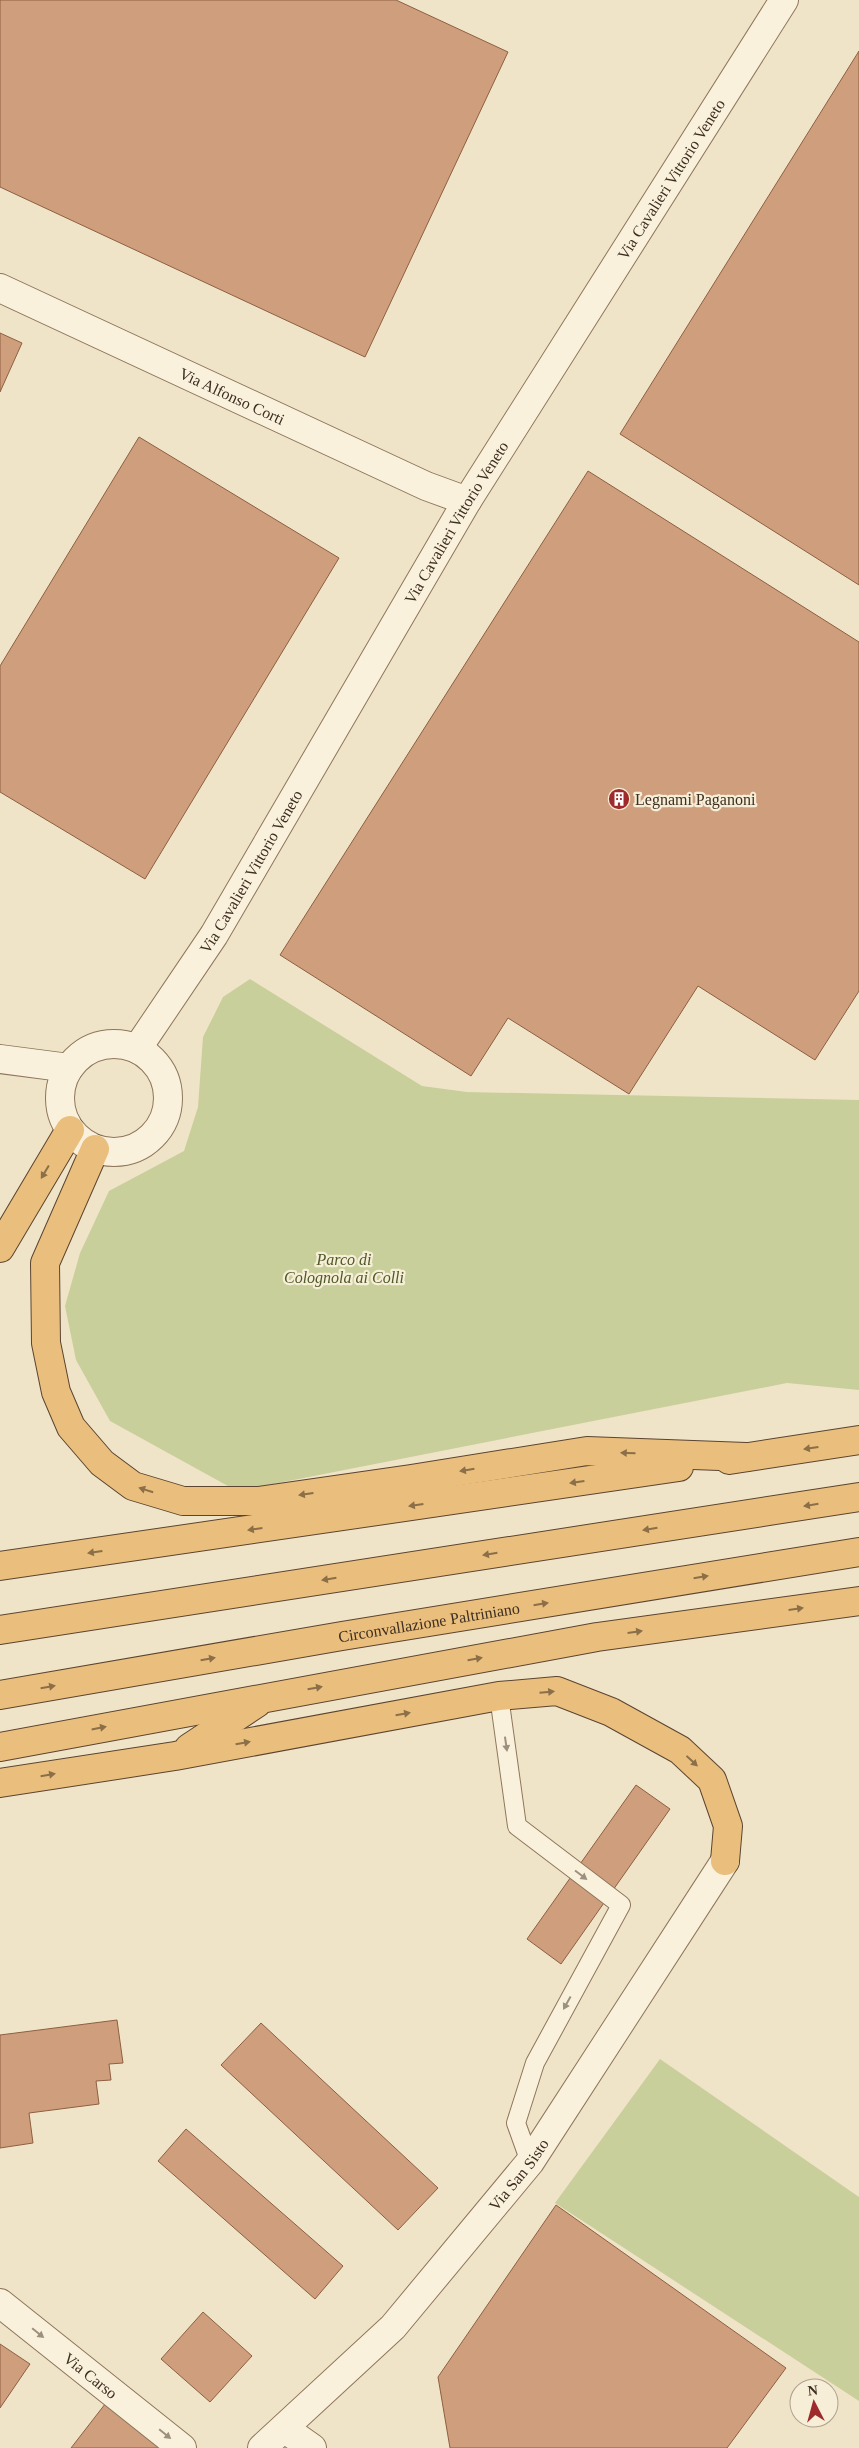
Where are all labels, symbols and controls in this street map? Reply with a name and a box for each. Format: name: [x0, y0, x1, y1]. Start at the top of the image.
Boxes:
street label: Via Cavalieri Vittorio Veneto: [614, 96, 728, 262]
street label: Via Alfonso Corti: [177, 364, 288, 428]
street label: Via Cavalieri Vittorio Veneto: [401, 438, 511, 606]
street label: Via Cavalieri Vittorio Veneto: [196, 787, 305, 956]
building icon: Legnami Paganoni: [607, 787, 631, 811]
place label: Legnami Paganoni: [635, 791, 756, 809]
one-way arrow: [41, 1165, 50, 1179]
park label: Parco di Colognola ai Colli: [284, 1251, 404, 1287]
one-way arrow: [802, 1444, 818, 1452]
one-way arrow: [620, 1448, 636, 1456]
one-way arrow: [459, 1467, 475, 1475]
one-way arrow: [569, 1478, 585, 1486]
one-way arrow: [138, 1485, 153, 1493]
one-way arrow: [298, 1490, 314, 1498]
one-way arrow: [802, 1501, 818, 1509]
one-way arrow: [408, 1502, 424, 1510]
one-way arrow: [247, 1525, 263, 1533]
one-way arrow: [642, 1526, 658, 1534]
one-way arrow: [86, 1548, 102, 1556]
one-way arrow: [481, 1550, 497, 1558]
one-way arrow: [694, 1573, 710, 1581]
one-way arrow: [321, 1575, 337, 1583]
street label: Circonvallazione Paltriniano: [337, 1599, 521, 1645]
one-way arrow: [533, 1599, 549, 1607]
one-way arrow: [788, 1605, 804, 1613]
one-way arrow: [627, 1627, 643, 1635]
one-way arrow: [467, 1654, 483, 1662]
one-way arrow: [201, 1655, 217, 1663]
one-way arrow: [40, 1683, 56, 1691]
one-way arrow: [307, 1683, 323, 1691]
one-way arrow: [540, 1688, 556, 1696]
one-way arrow: [395, 1709, 411, 1717]
one-way arrow: [92, 1724, 107, 1732]
one-way arrow: [502, 1737, 510, 1753]
one-way arrow: [235, 1739, 251, 1747]
one-way arrow: [685, 1755, 697, 1767]
one-way arrow: [40, 1770, 56, 1778]
one-way arrow: [574, 1869, 587, 1880]
one-way arrow: [563, 1996, 572, 2010]
street label: Via San Sisto: [485, 2135, 551, 2214]
one-way arrow: [31, 2328, 44, 2339]
street label: Via Carso: [61, 2349, 121, 2402]
north arrow: [789, 2378, 839, 2428]
text: N: [807, 2383, 819, 2399]
one-way arrow: [158, 2429, 171, 2440]

